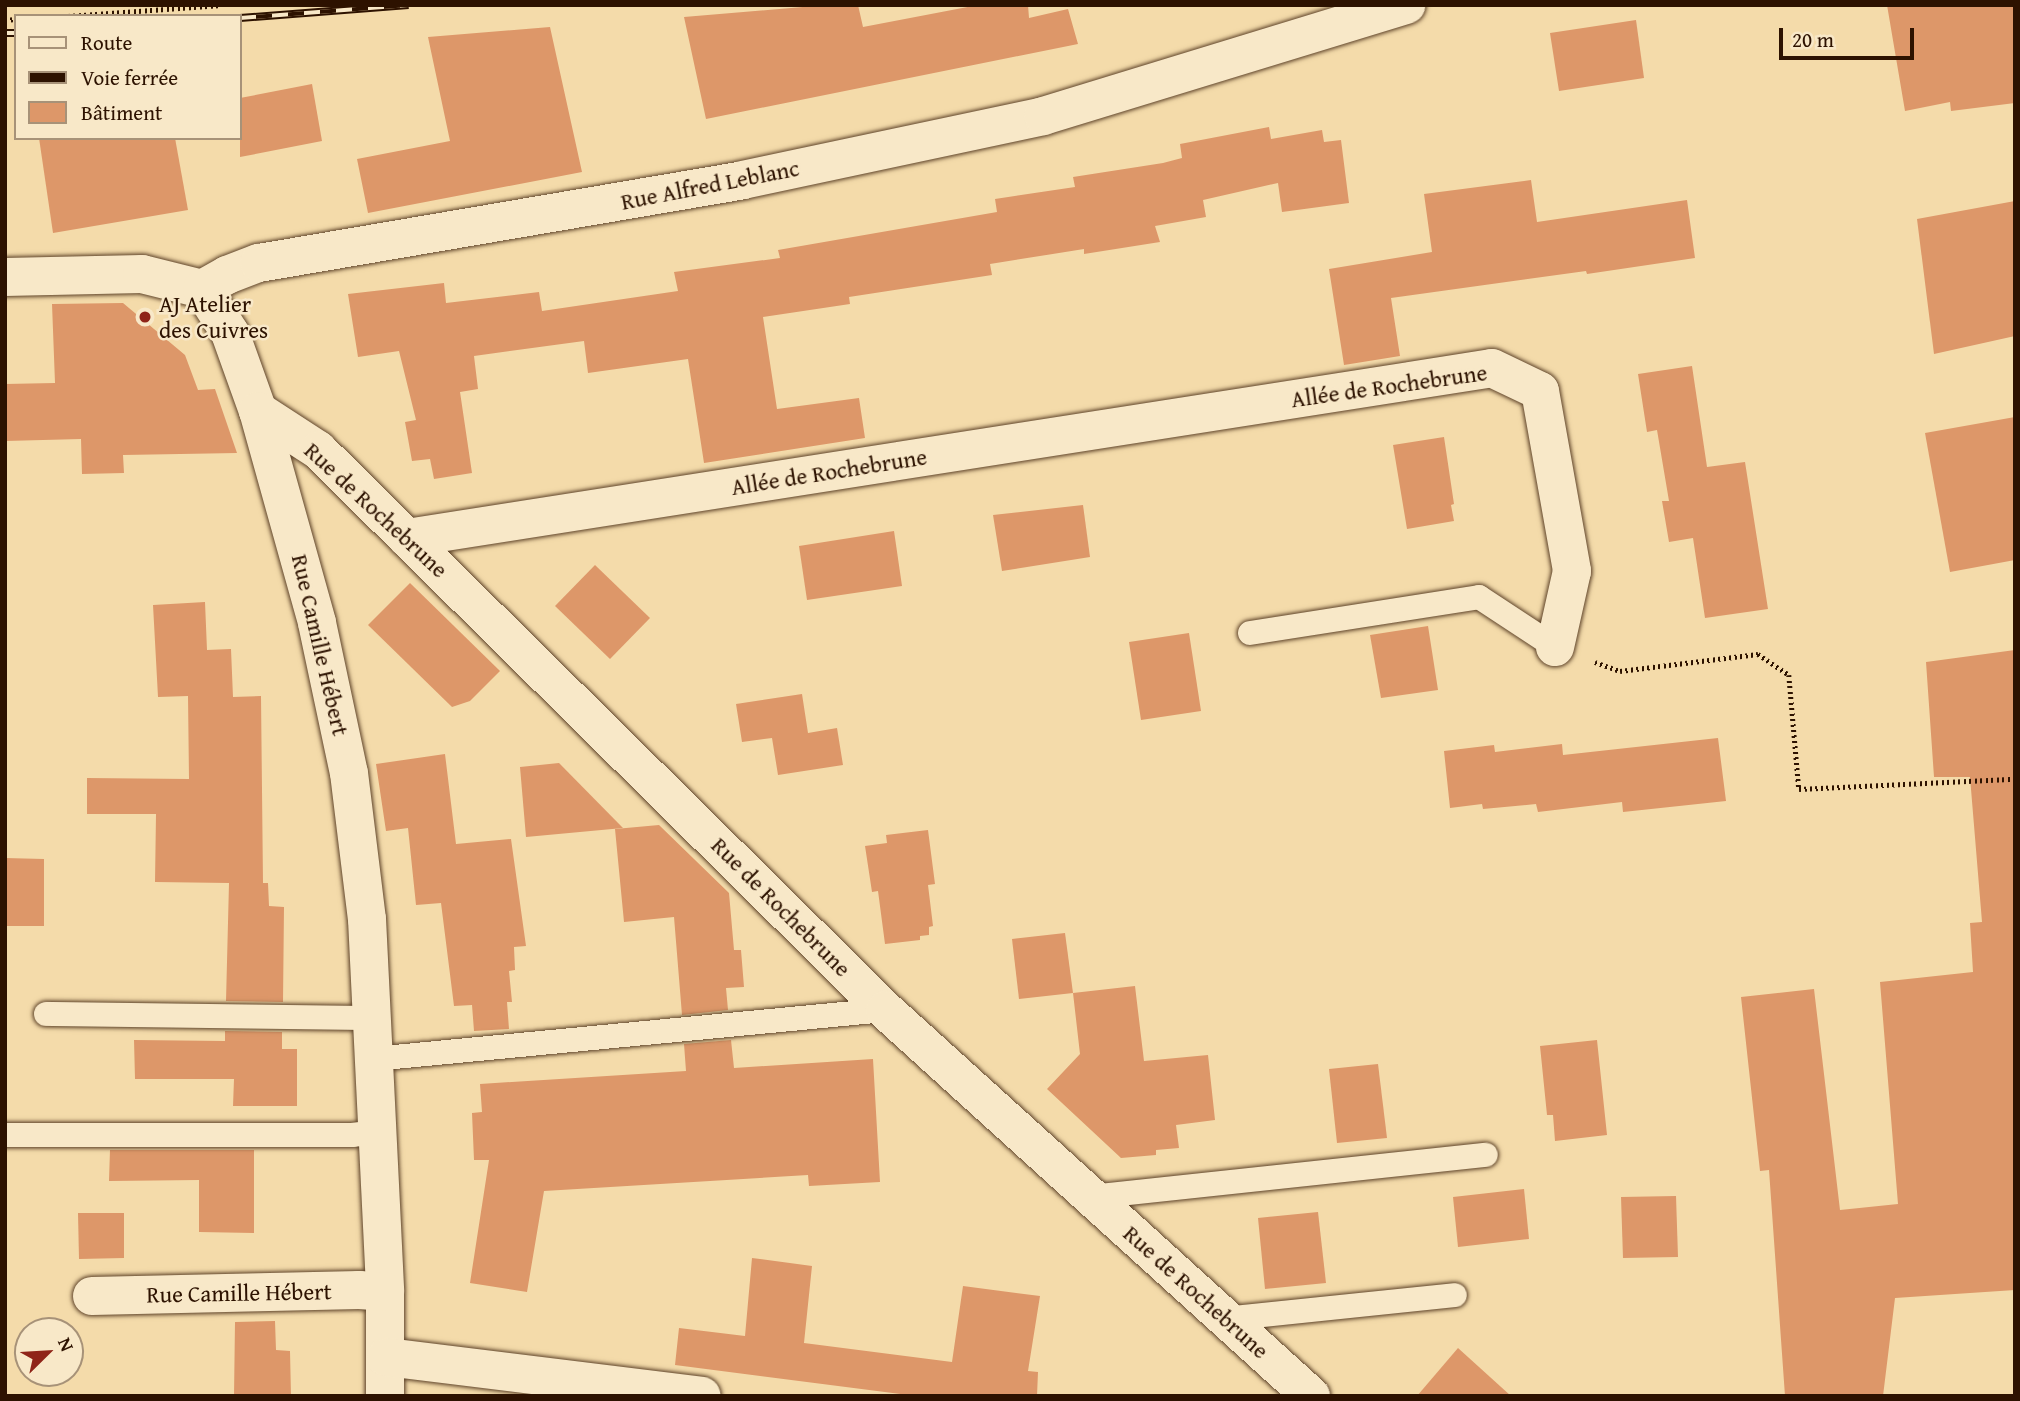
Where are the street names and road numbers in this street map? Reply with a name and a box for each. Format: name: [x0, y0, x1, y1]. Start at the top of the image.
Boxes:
street label: Rue Alfred Leblanc: [619, 154, 801, 216]
street label: Allée de Rochebrune: [1289, 359, 1489, 413]
street label: Rue de Rochebrune: [299, 437, 453, 583]
street label: Allée de Rochebrune: [729, 443, 929, 501]
street label: Rue Camille Hébert: [286, 552, 354, 738]
street label: Rue de Rochebrune: [706, 832, 856, 982]
street label: Rue de Rochebrune: [1118, 1220, 1274, 1364]
street label: Rue Camille Hébert: [146, 1278, 332, 1308]

